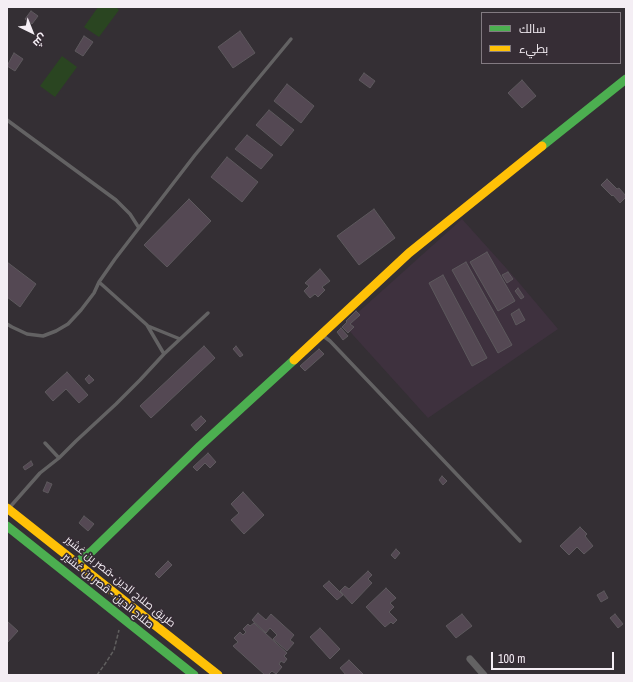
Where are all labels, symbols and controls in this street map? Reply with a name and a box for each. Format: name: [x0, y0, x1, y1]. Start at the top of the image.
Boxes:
north arrow: [12, 12, 52, 52]
legend: [481, 12, 621, 64]
text: سالك: [519, 21, 546, 37]
text: ش: [30, 31, 50, 51]
text: بطيء: [519, 41, 548, 57]
street label: طريق صلاح الدين -قصر بن غشير: [62, 533, 178, 631]
street label: صلاح الدين - قصر بن غشير: [60, 550, 156, 632]
scale bar: [493, 644, 616, 670]
text: 100 m: [498, 651, 525, 667]

